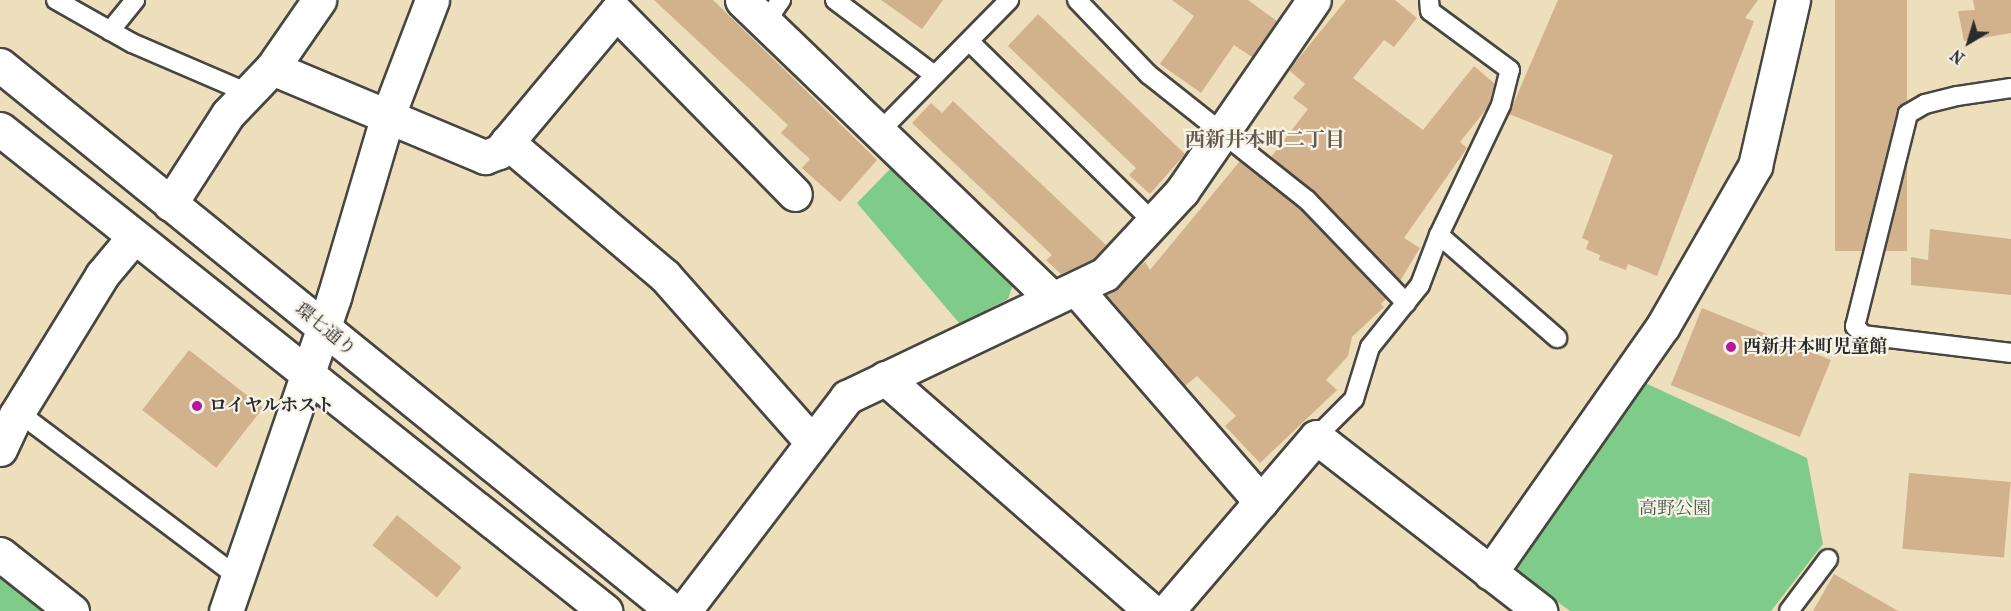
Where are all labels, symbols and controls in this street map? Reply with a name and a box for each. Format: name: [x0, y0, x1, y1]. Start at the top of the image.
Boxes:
north arrow: [1939, 12, 1999, 72]
text: N: [1947, 45, 1968, 68]
district label: 西新井本町二丁目: [1185, 127, 1345, 151]
street label: 環七通り: [290, 299, 360, 361]
place label: 西新井本町児童館: [1743, 336, 1887, 358]
marker: 西新井本町児童館: [1724, 340, 1738, 354]
place label: ロイヤルホスト: [209, 395, 335, 417]
marker: ロイヤルホスト: [190, 399, 204, 413]
park label: 高野公園: [1639, 498, 1711, 520]

